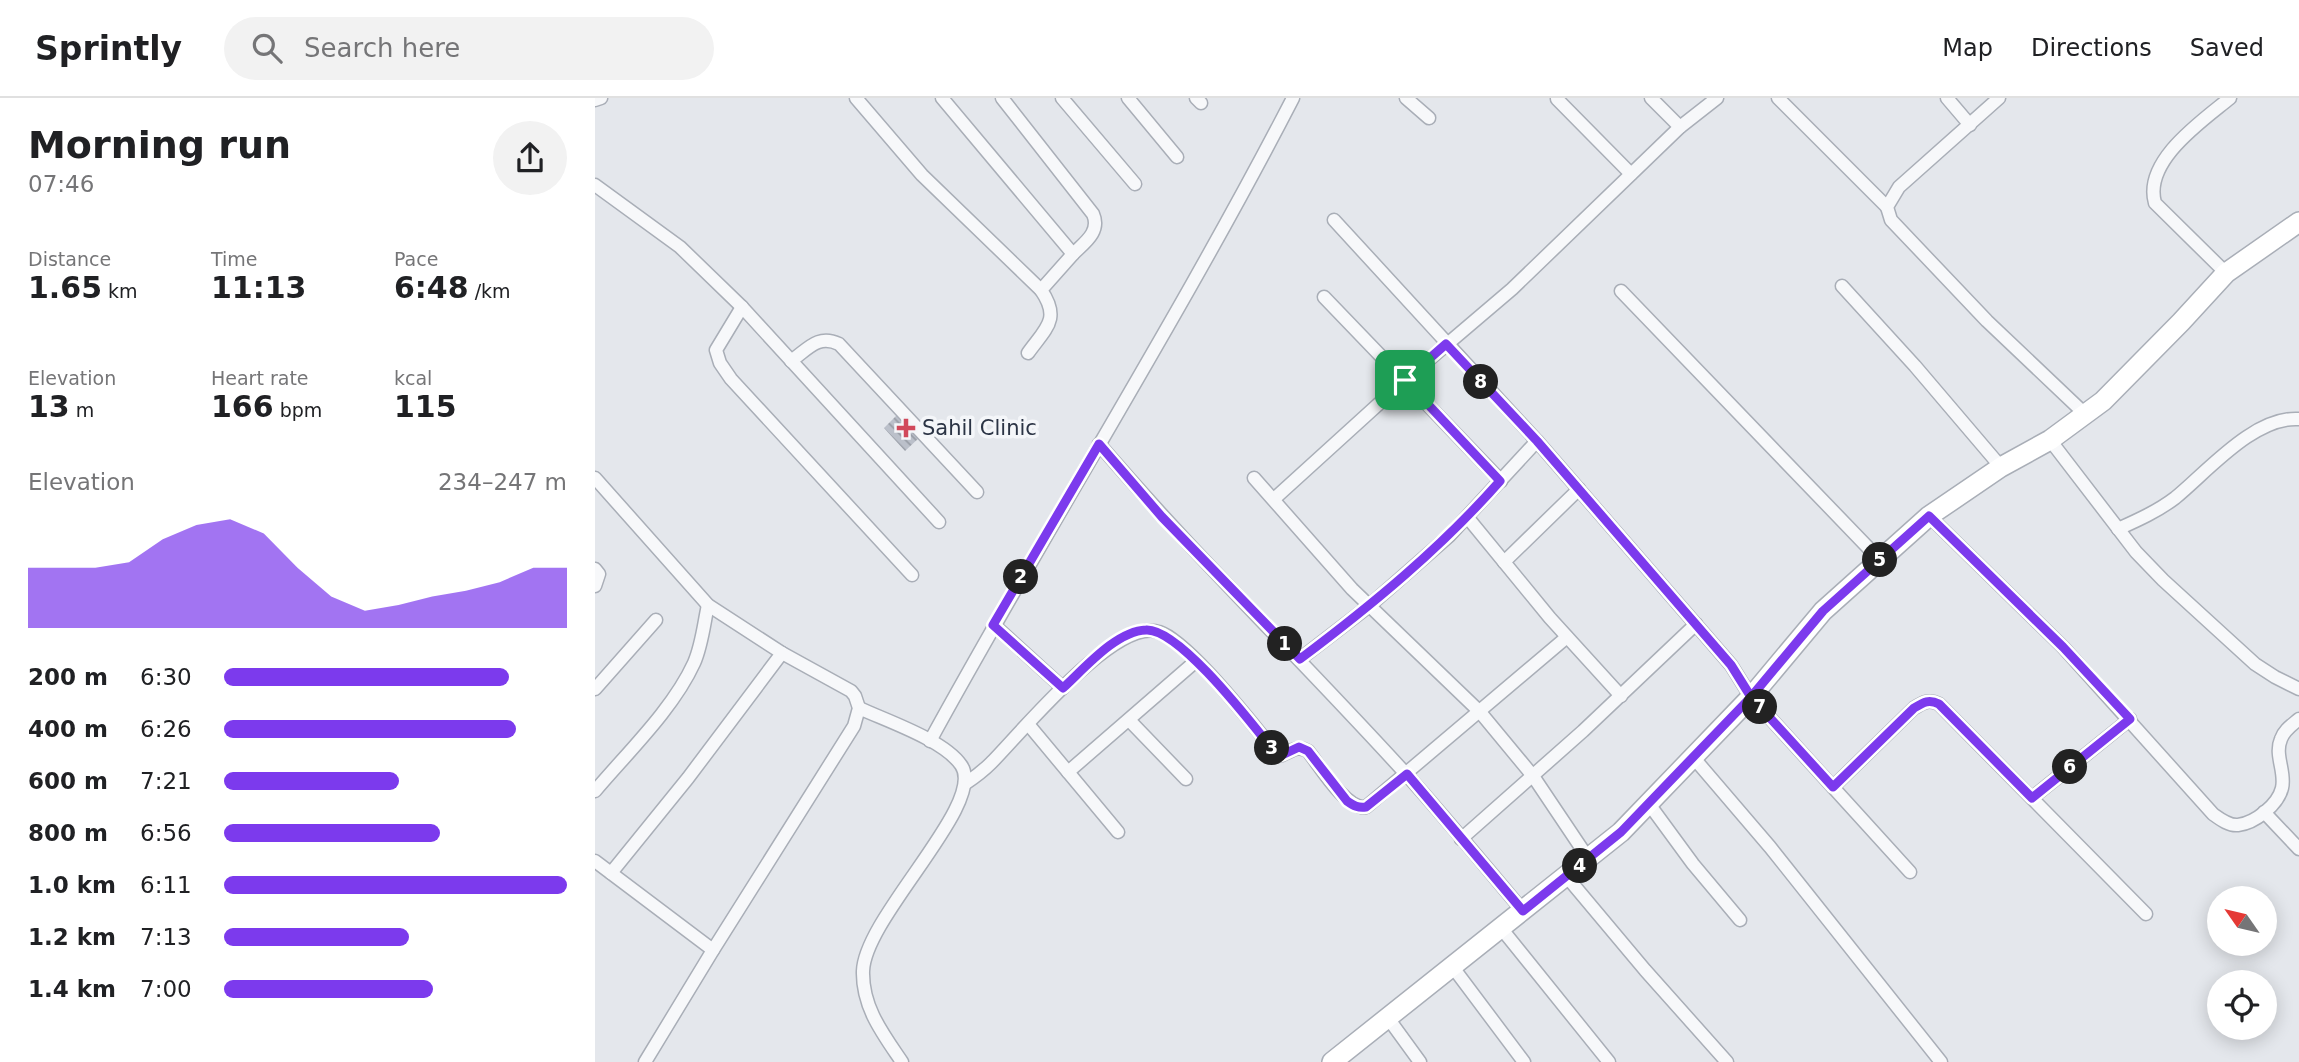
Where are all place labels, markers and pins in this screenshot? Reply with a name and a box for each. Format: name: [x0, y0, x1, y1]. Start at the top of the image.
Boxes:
pin: [1375, 350, 1435, 410]
pin: 8: [1463, 364, 1498, 400]
place label: Sahil Clinic: [922, 416, 1037, 440]
marker: Sahil Clinic: [896, 418, 916, 438]
pin: 5: [1863, 542, 1897, 578]
pin: 2: [1003, 560, 1039, 594]
pin: 1: [1267, 626, 1303, 662]
pin: 7: [1743, 690, 1777, 724]
pin: 3: [1255, 730, 1289, 766]
pin: 6: [2053, 750, 2087, 784]
pin: 4: [1563, 848, 1597, 884]

